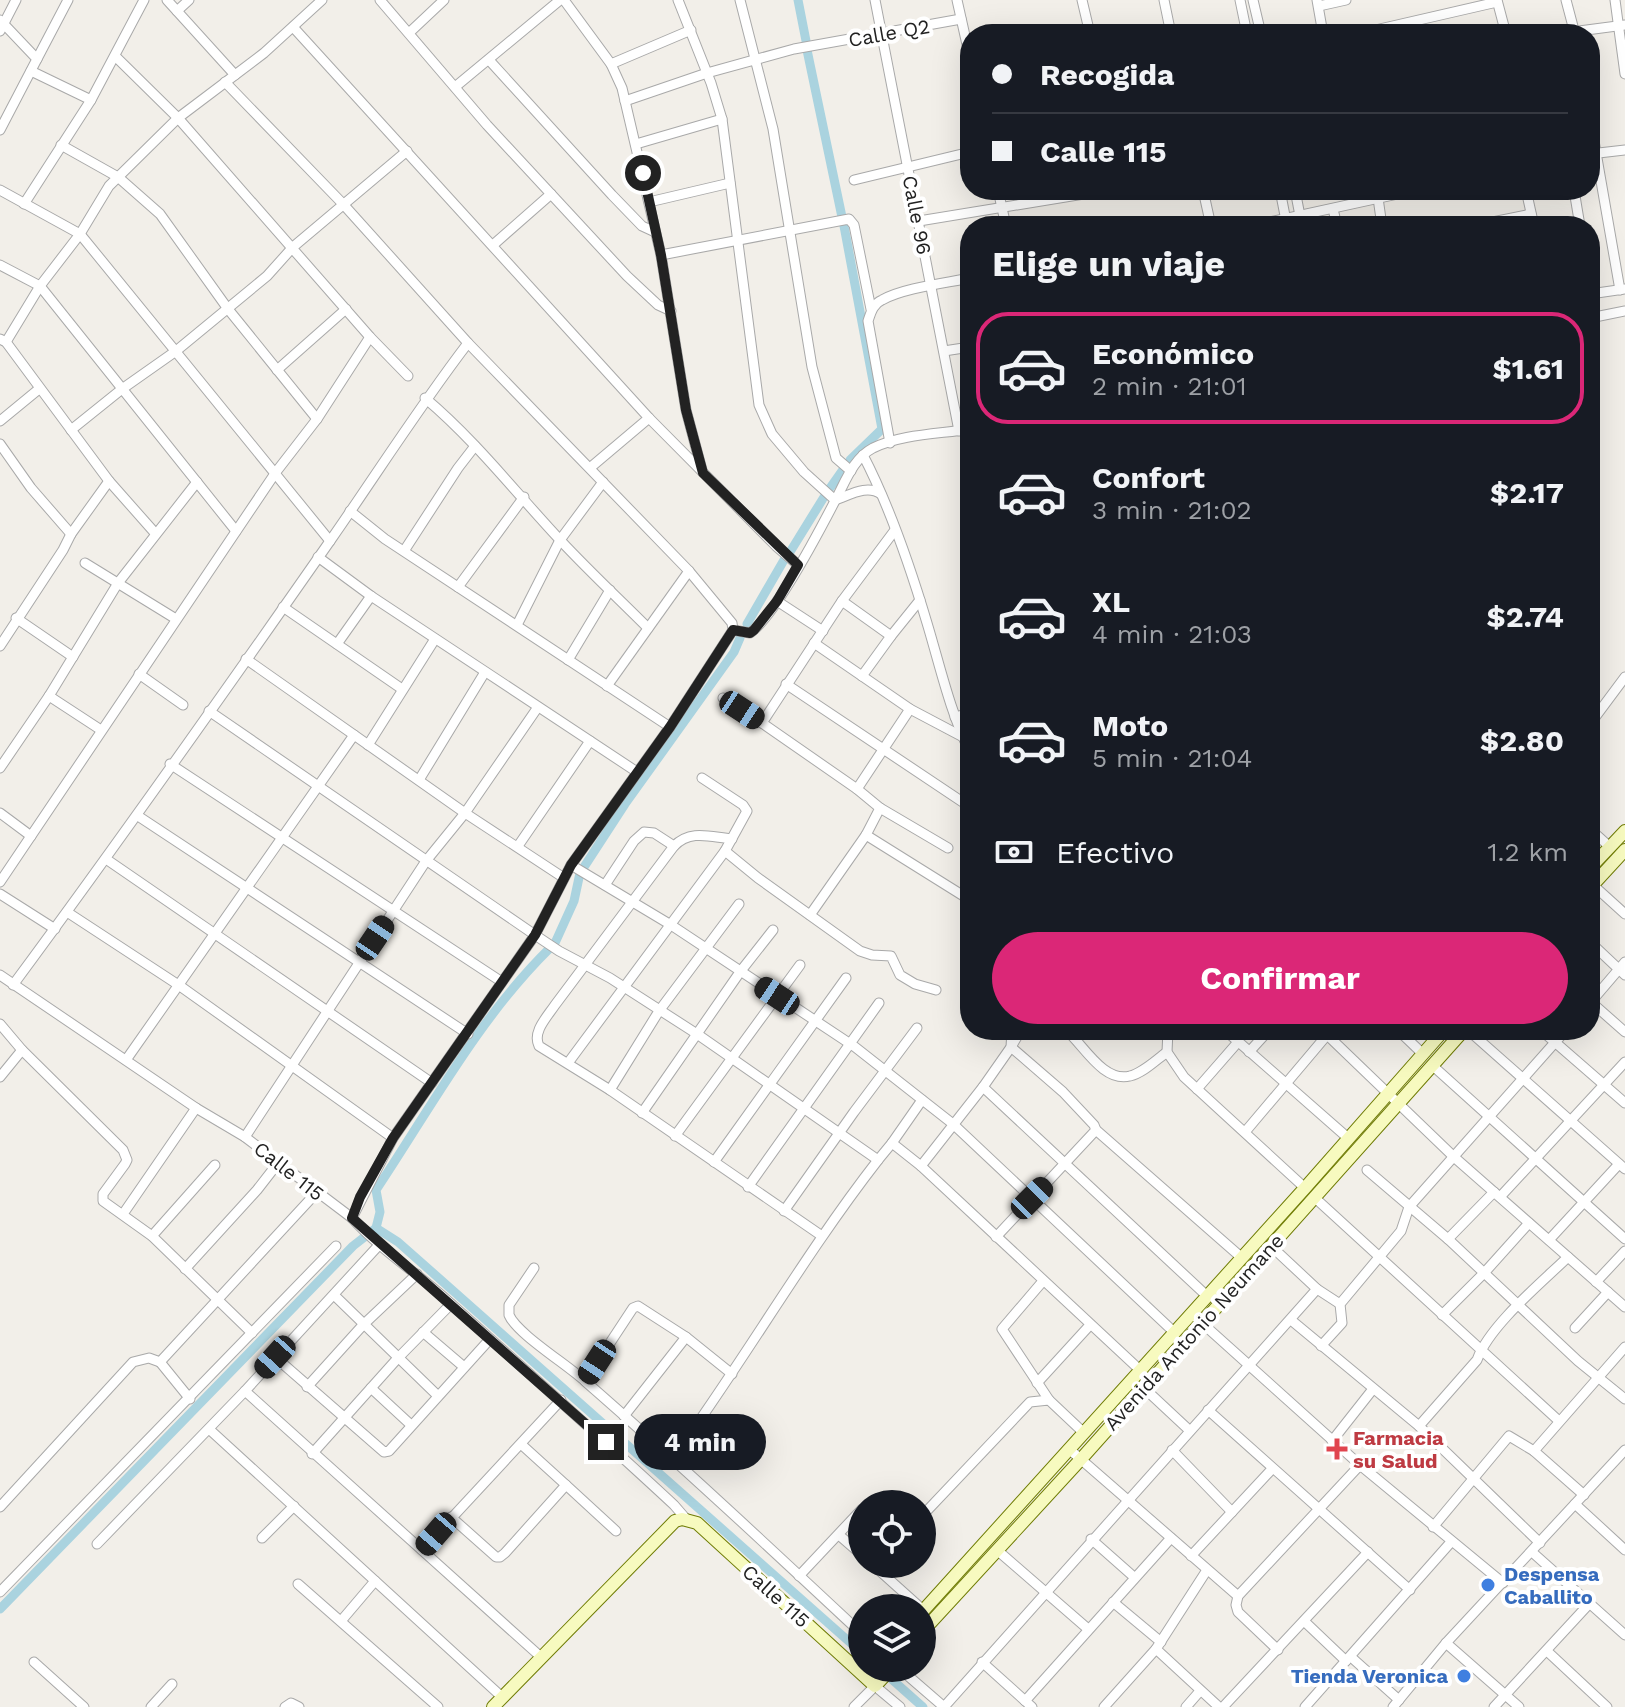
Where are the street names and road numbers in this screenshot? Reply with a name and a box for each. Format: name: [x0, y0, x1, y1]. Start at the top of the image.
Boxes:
street label: Calle Q2: [846, 14, 932, 52]
street label: Calle 96: [898, 173, 936, 257]
street label: Calle 115: [249, 1136, 329, 1206]
street label: Avenida Antonio Neumane: [1099, 1229, 1289, 1435]
street label: Calle 115: [737, 1559, 815, 1633]

